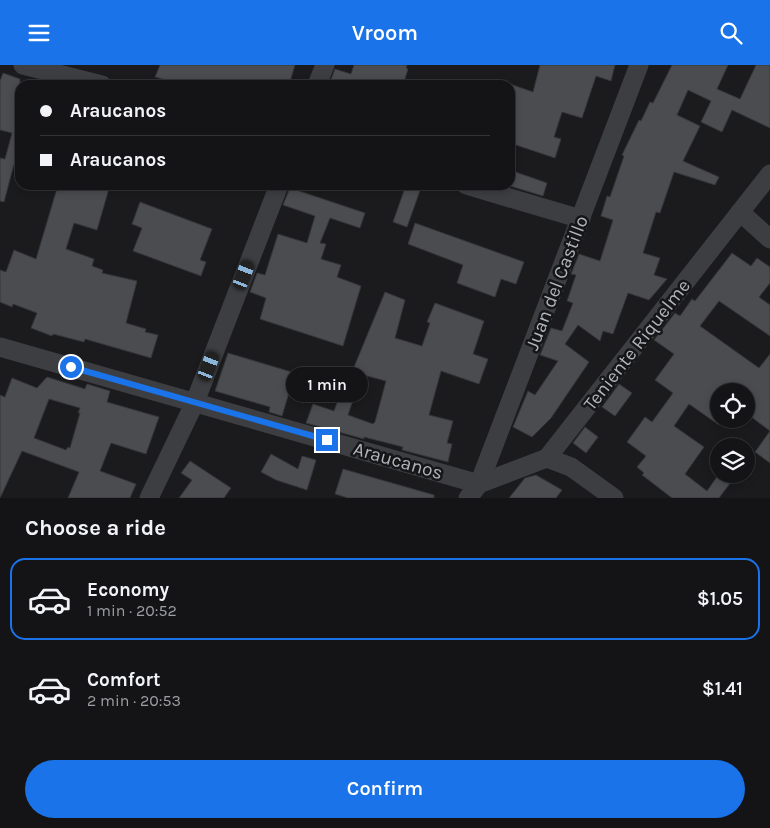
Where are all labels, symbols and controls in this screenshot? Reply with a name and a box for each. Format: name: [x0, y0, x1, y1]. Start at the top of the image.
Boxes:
icon: menu: [25, 19, 53, 47]
icon: search: [717, 19, 745, 47]
text: Vroom: [352, 20, 418, 46]
text: Araucanos: [70, 100, 166, 122]
text: Araucanos: [70, 149, 166, 171]
street label: Juan del Castillo: [521, 213, 593, 353]
car: [231, 258, 256, 292]
street label: Teniente Riquelme: [579, 275, 695, 415]
car: [196, 349, 221, 383]
route start: [60, 356, 82, 378]
callout: 1 min: [286, 367, 368, 403]
text: 1 min: [307, 375, 347, 394]
map controls: [710, 383, 755, 483]
button: locate: [710, 383, 755, 428]
route end: [316, 429, 338, 451]
street label: Araucanos: [351, 438, 445, 484]
button: layers: [710, 438, 755, 483]
text: Choose a ride: [25, 515, 166, 541]
icon: car: [27, 577, 72, 622]
text: Economy: [87, 579, 169, 601]
text: $1.05: [697, 588, 743, 610]
text: 1 min · 20:52: [87, 601, 177, 620]
icon: car: [27, 667, 72, 712]
text: Comfort: [87, 669, 161, 691]
text: $1.41: [702, 678, 743, 700]
text: 2 min · 20:53: [87, 691, 181, 710]
button: Confirm: [25, 760, 745, 818]

